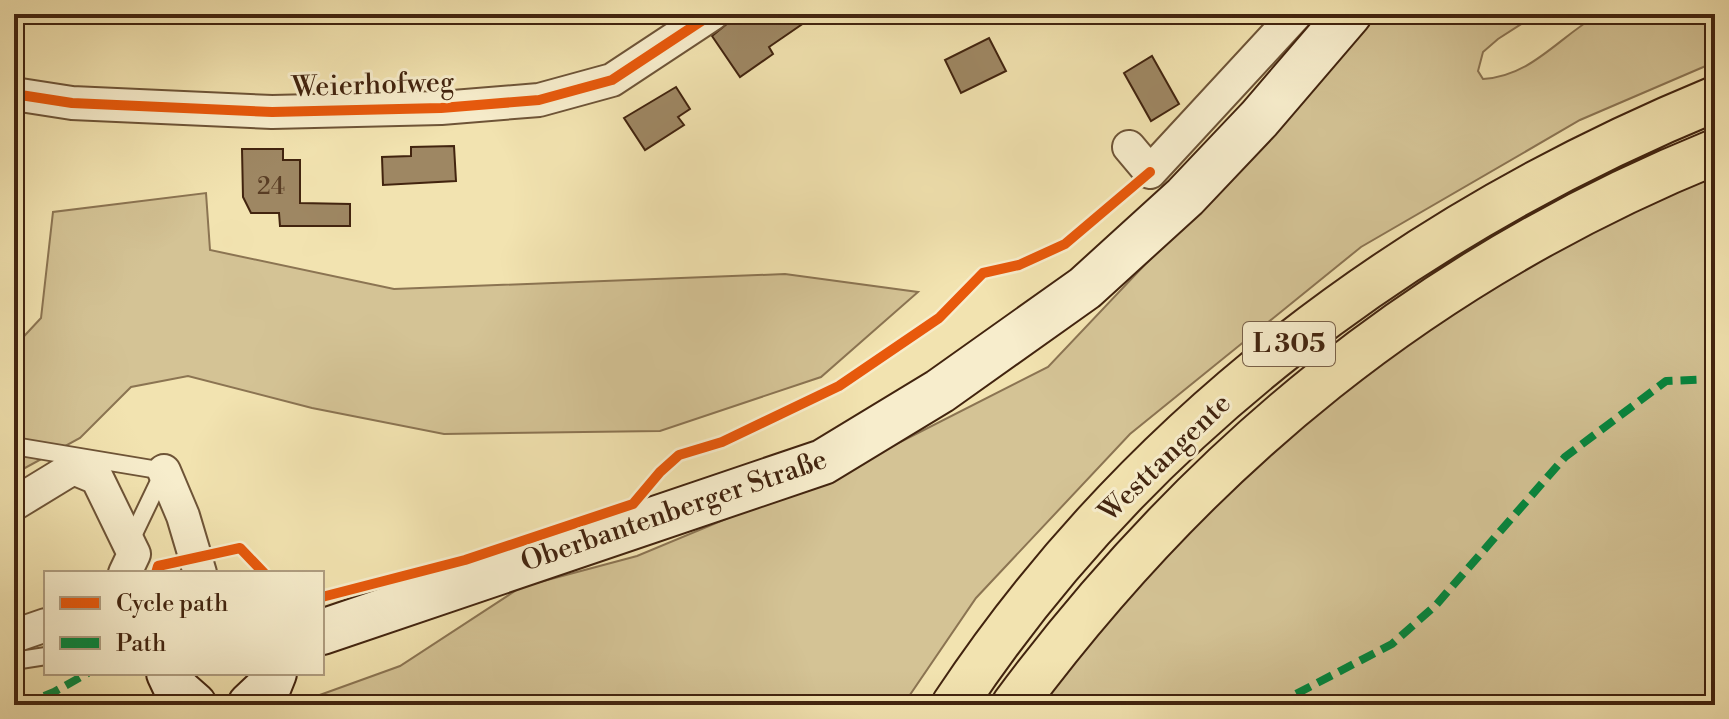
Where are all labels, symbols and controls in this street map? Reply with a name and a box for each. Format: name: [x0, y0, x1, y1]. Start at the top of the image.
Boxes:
street label: Weierhofweg: [290, 65, 455, 105]
house number: 24: [257, 172, 285, 202]
road number: L 305: [1243, 322, 1335, 366]
street label: Westtangente: [1091, 386, 1238, 530]
street label: Oberbantenberger Straße: [516, 442, 832, 580]
legend: [44, 571, 324, 675]
text: Cycle path: [116, 589, 228, 619]
text: Path: [116, 629, 166, 659]

